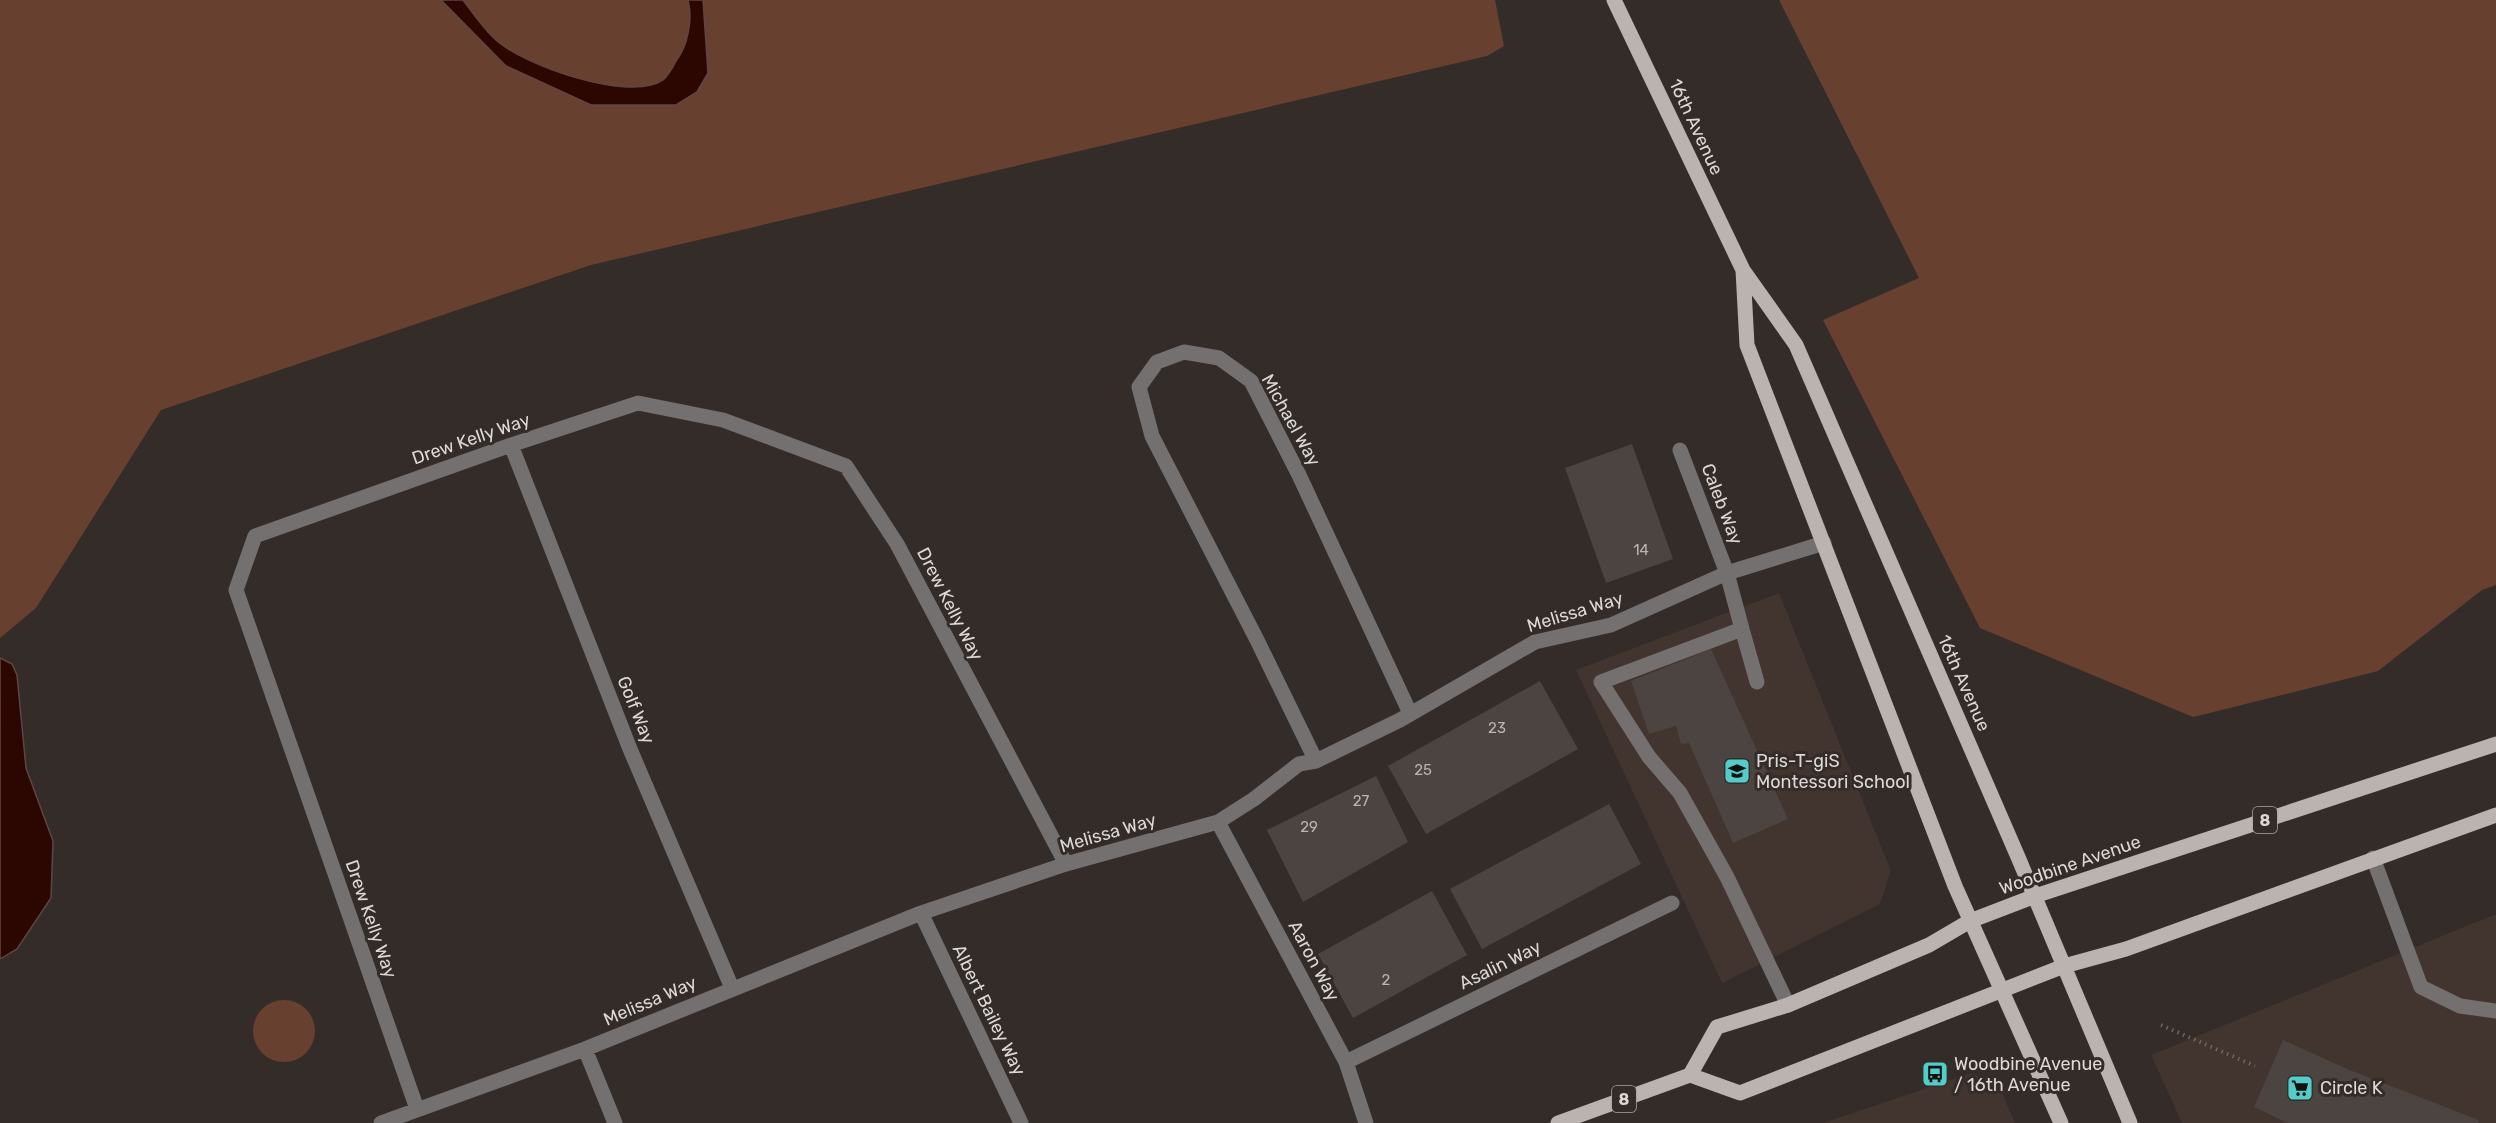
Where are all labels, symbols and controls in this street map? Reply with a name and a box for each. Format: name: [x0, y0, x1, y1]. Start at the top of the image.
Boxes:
street label: 16th Avenue: [1664, 75, 1728, 179]
street label: Michael Way: [1257, 370, 1325, 470]
street label: Drew Kelly Way: [409, 408, 533, 470]
street label: Caleb Way: [1697, 460, 1748, 548]
house number: 14: [1633, 541, 1649, 559]
street label: Drew Kelly Way: [912, 544, 988, 664]
street label: Melissa Way: [1524, 587, 1626, 637]
street label: 16th Avenue: [1933, 631, 1995, 735]
street label: Golf Way: [612, 673, 660, 747]
house number: 23: [1488, 719, 1506, 737]
place label: Pris-T-giS Montessori School: [1756, 750, 1910, 793]
school or university icon: Pris-T-giS Montessori School: [1722, 756, 1752, 786]
house number: 25: [1414, 761, 1432, 779]
house number: 27: [1353, 792, 1370, 810]
road number: 8: [2253, 807, 2277, 833]
street label: Melissa Way: [1057, 809, 1159, 857]
house number: 29: [1300, 818, 1318, 836]
street label: Woodbine Avenue: [1996, 830, 2144, 900]
street label: Drew Kelly Way: [340, 857, 402, 981]
street label: Aaron Way: [1284, 917, 1344, 1005]
street label: Asalin Way: [1455, 936, 1545, 994]
street label: Albert Bailey Way: [948, 941, 1030, 1079]
street label: Melissa Way: [600, 971, 700, 1031]
house number: 2: [1382, 971, 1391, 989]
place label: Woodbine Avenue / 16th Avenue: [1954, 1053, 2102, 1096]
bus stop icon: Woodbine Avenue / 16th Avenue: [1920, 1059, 1950, 1089]
supermarket icon: Circle K: [2285, 1073, 2315, 1103]
place label: Circle K: [2320, 1077, 2383, 1099]
road number: 8: [1612, 1086, 1636, 1112]

